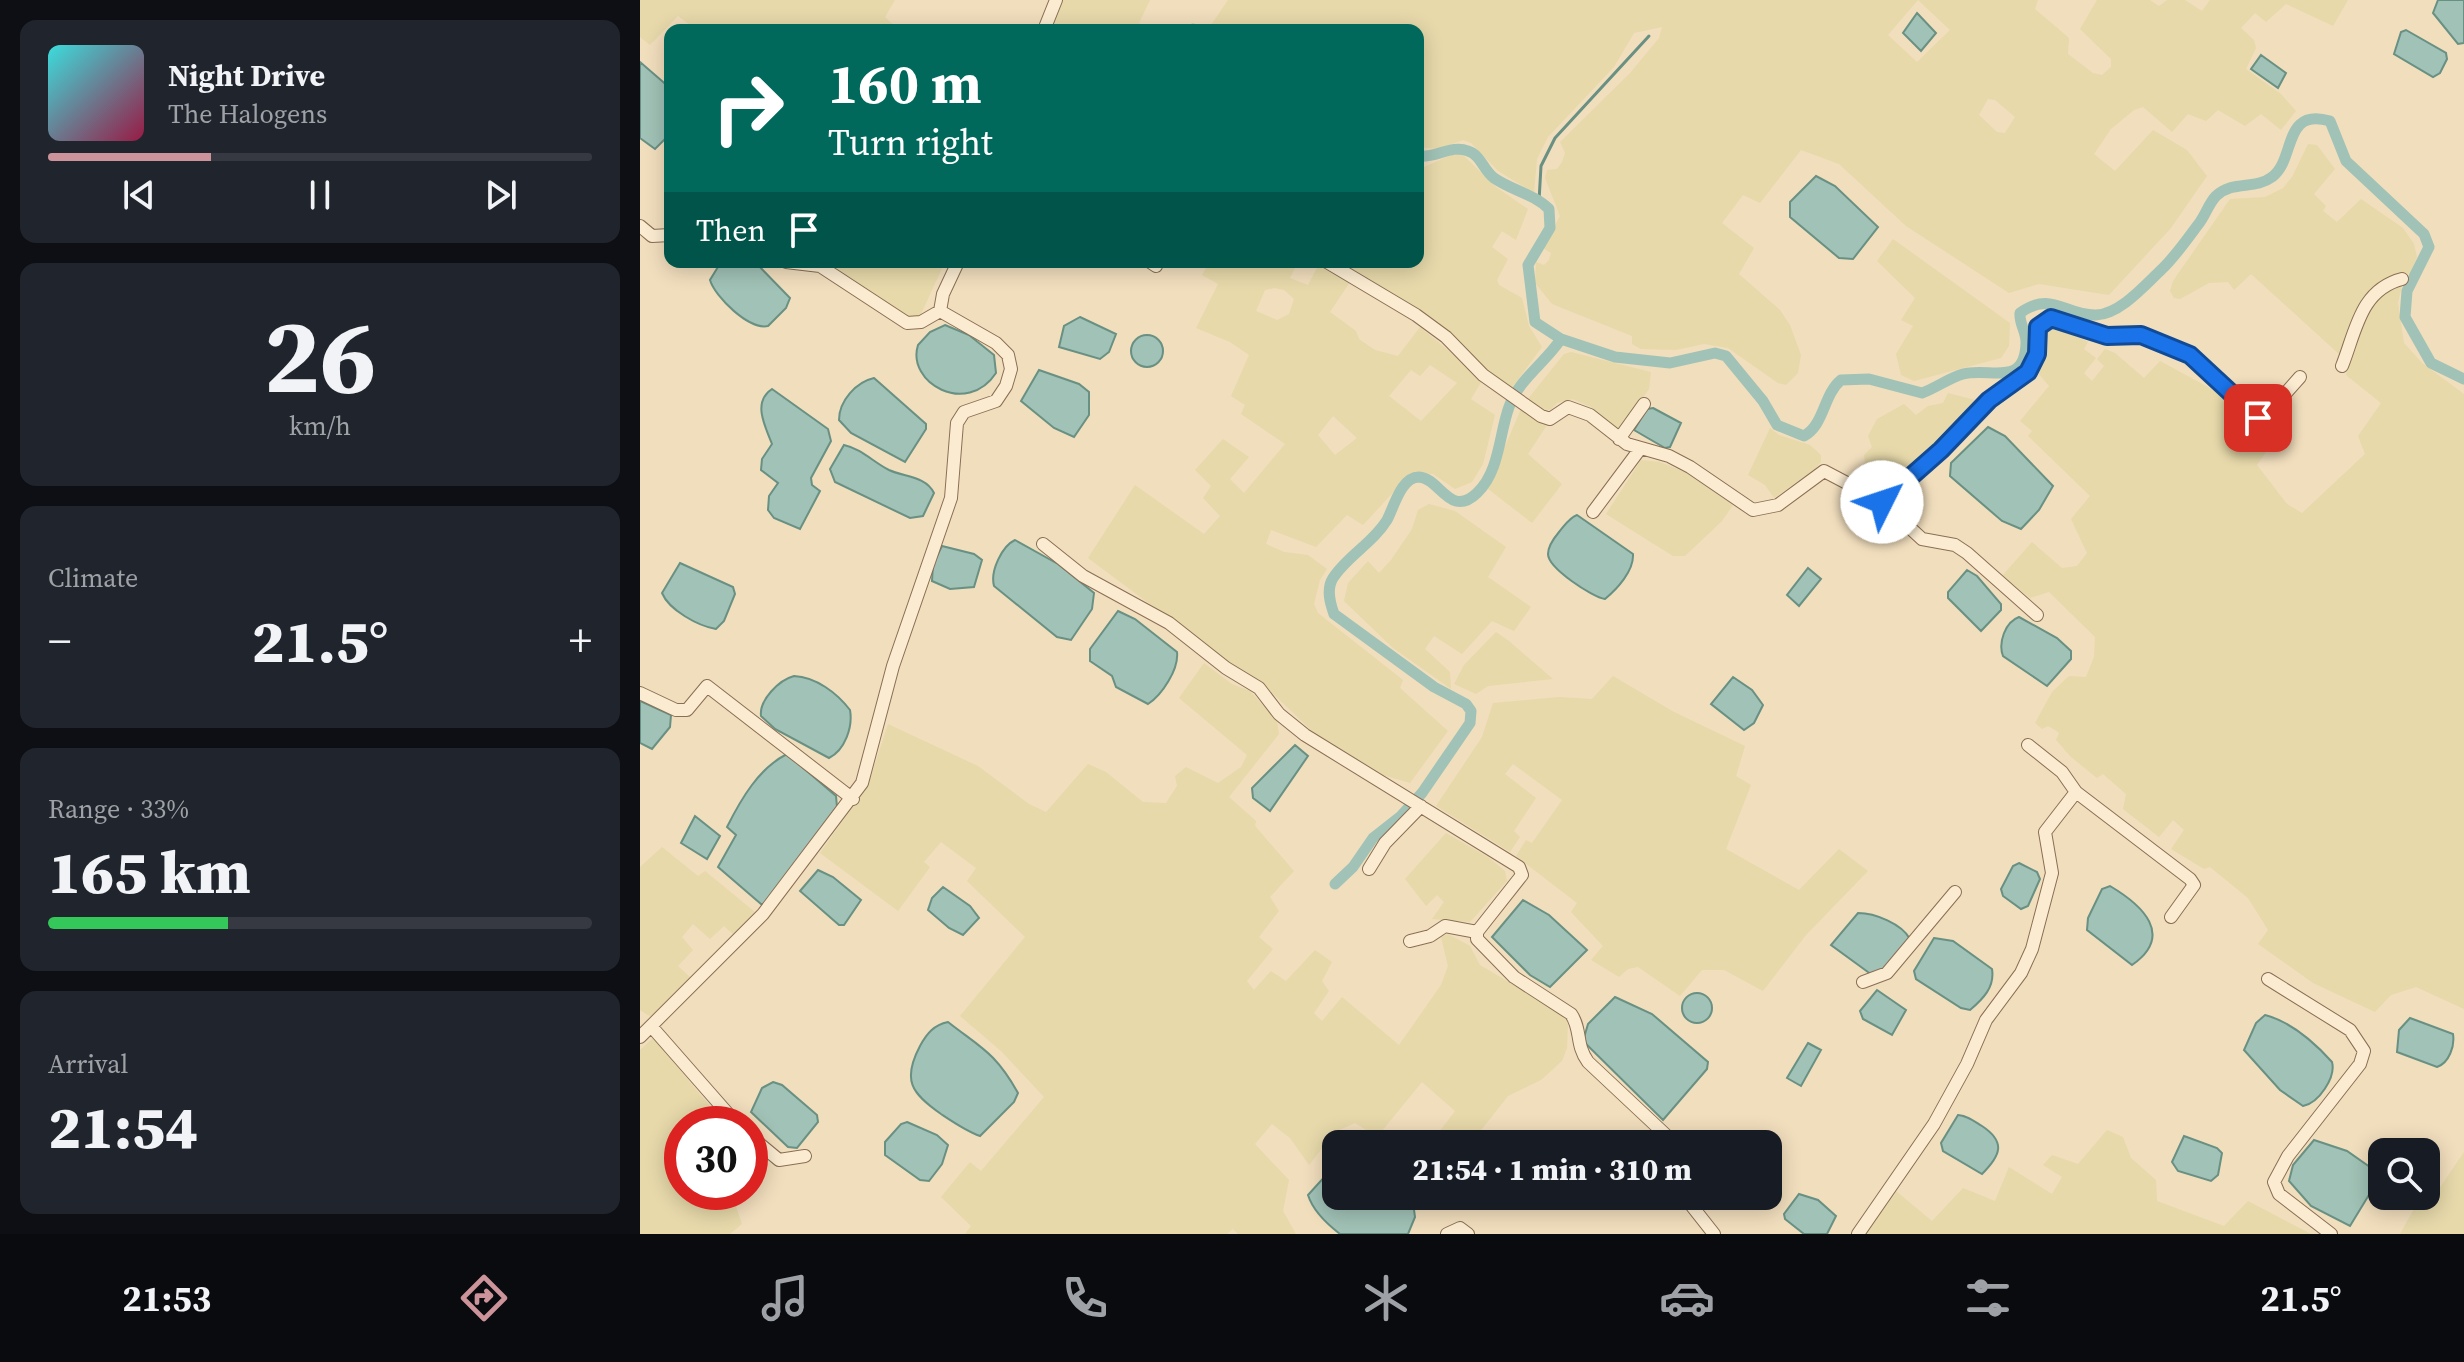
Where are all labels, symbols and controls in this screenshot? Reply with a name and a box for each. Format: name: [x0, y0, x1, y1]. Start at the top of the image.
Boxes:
text: 160 m: [828, 45, 982, 122]
text: Night Drive: [168, 55, 325, 96]
icon: right: [696, 56, 800, 160]
text: The Halogens: [168, 96, 327, 132]
text: Turn right: [828, 118, 993, 167]
icon: previous: [117, 173, 161, 217]
icon: pause: [298, 173, 342, 217]
icon: next: [479, 173, 523, 217]
icon: arrive: [782, 208, 826, 252]
text: Then: [696, 210, 766, 251]
text: 26: [264, 284, 376, 427]
pin: [2224, 384, 2292, 452]
icon: arrive: [2236, 396, 2280, 440]
text: km/h: [289, 408, 351, 444]
position arrow: [1840, 460, 1924, 544]
text: Climate: [48, 560, 138, 596]
text: 21.5°: [252, 600, 388, 682]
text: −: [48, 610, 71, 671]
text: +: [569, 610, 592, 671]
text: Range · 33%: [48, 791, 189, 827]
text: 165 km: [48, 831, 251, 913]
text: Arrival: [48, 1046, 128, 1082]
text: 21:54: [48, 1086, 198, 1168]
speed limit sign: 30: [664, 1106, 768, 1210]
map controls: [2368, 1138, 2440, 1210]
button: search: [2368, 1138, 2440, 1210]
text: 21:54 · 1 min · 310 m: [1412, 1149, 1692, 1190]
icon: directions: [456, 1270, 512, 1326]
icon: music: [757, 1270, 813, 1326]
icon: phone: [1057, 1270, 1113, 1326]
icon: climate: [1358, 1270, 1414, 1326]
icon: car: [1659, 1270, 1715, 1326]
icon: filters: [1960, 1270, 2016, 1326]
text: 21:53: [122, 1274, 211, 1323]
text: 21.5°: [2260, 1274, 2342, 1323]

